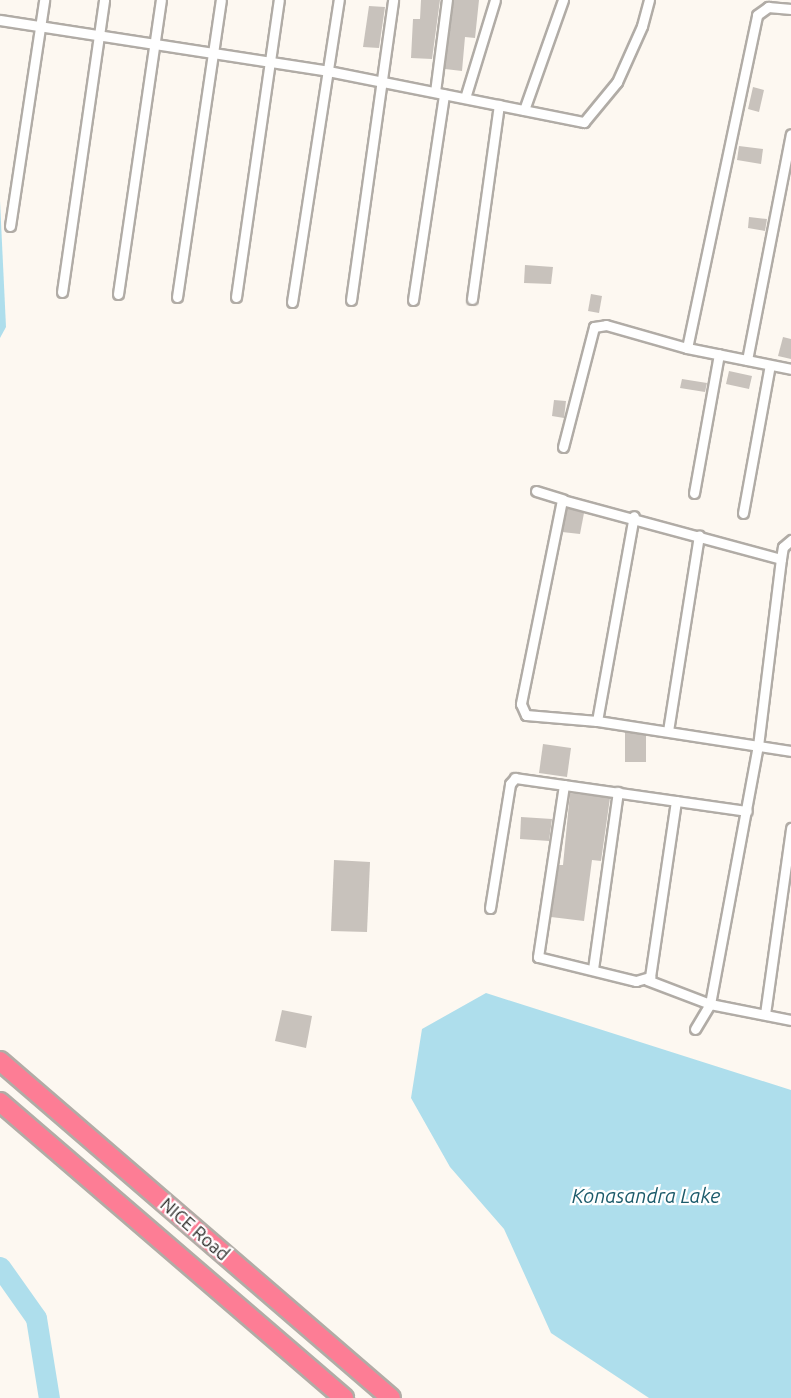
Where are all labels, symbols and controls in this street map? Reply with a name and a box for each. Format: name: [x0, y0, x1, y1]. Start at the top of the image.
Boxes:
water label: Konasandra Lake: [572, 1183, 720, 1207]
street label: NICE Road: [156, 1193, 234, 1265]

